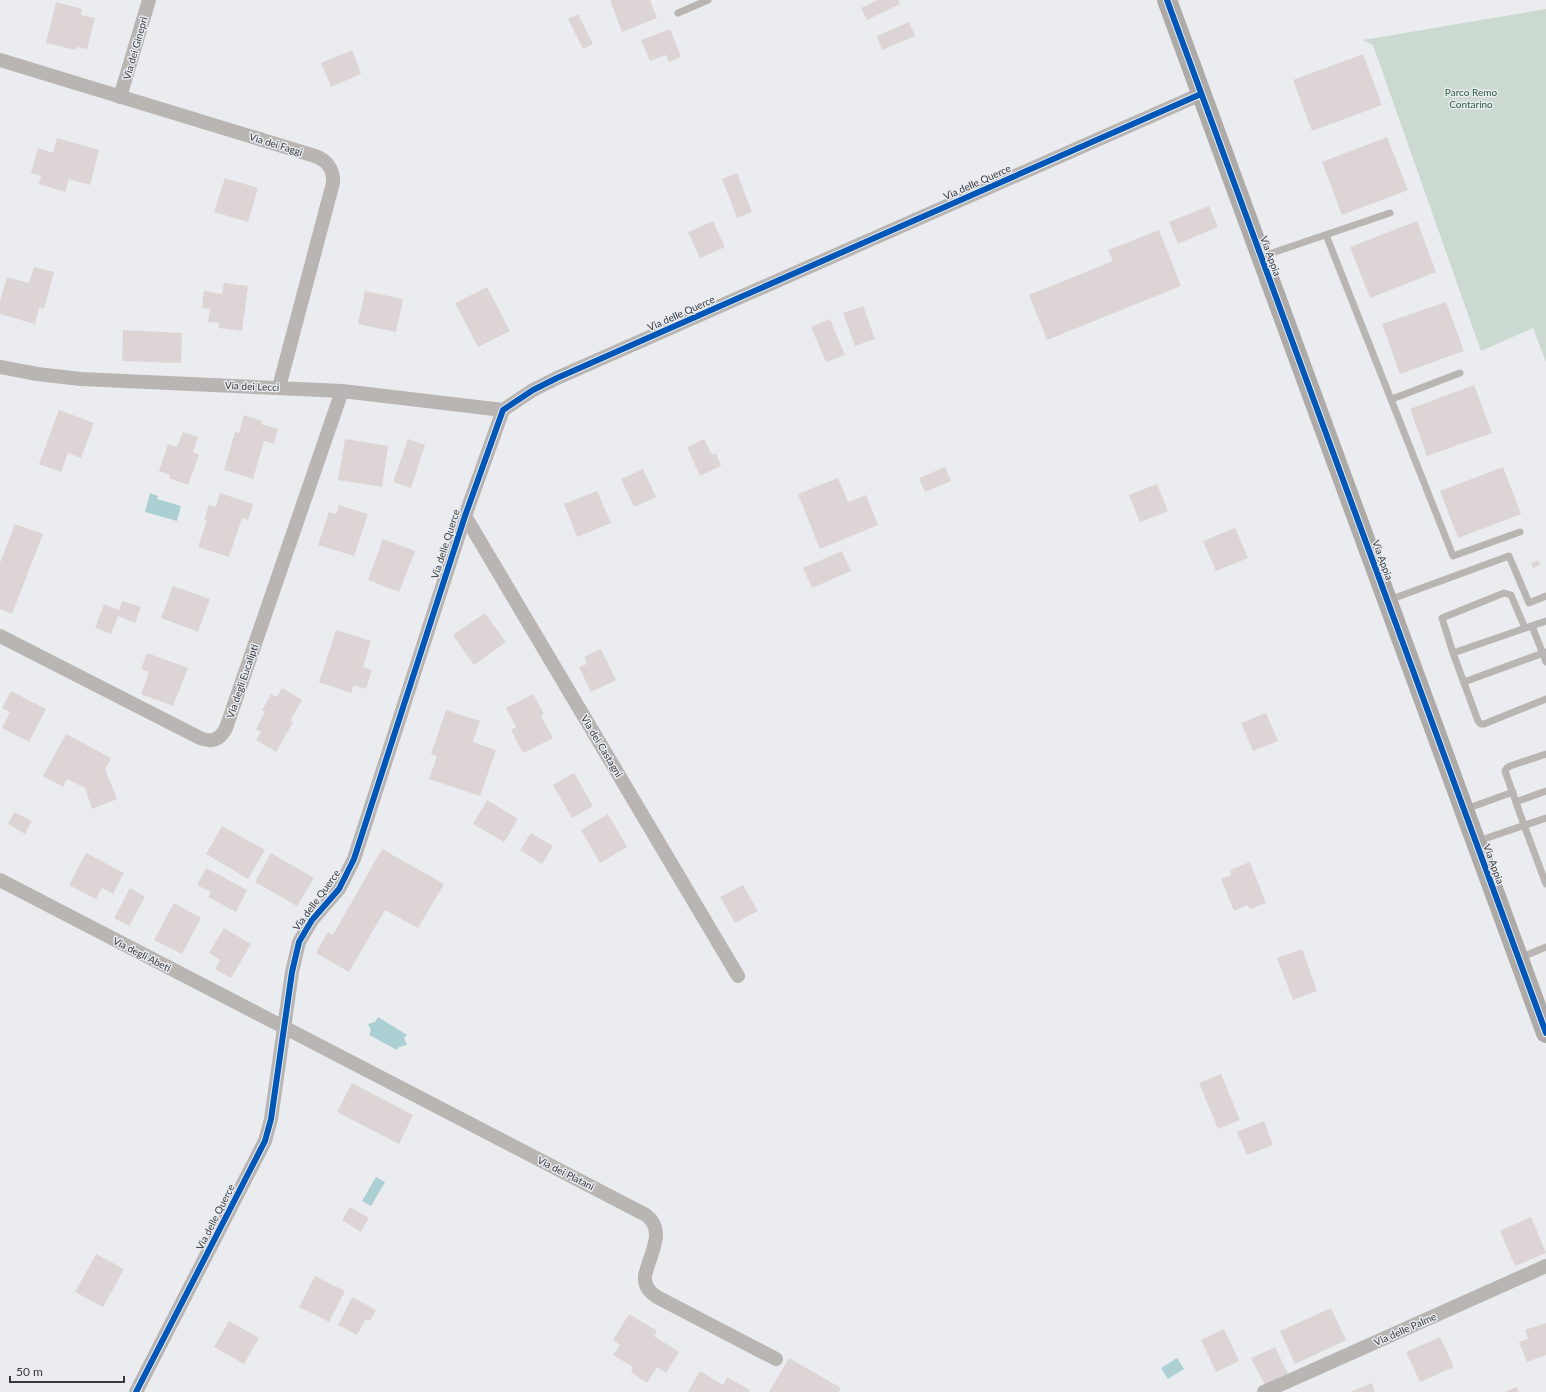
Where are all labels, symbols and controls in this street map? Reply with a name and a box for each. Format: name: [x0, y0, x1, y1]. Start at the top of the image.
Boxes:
street label: Via dei Ginepri: [120, 15, 150, 81]
park label: Parco Remo Contarino: [1445, 86, 1497, 110]
street label: Via dei Faggi: [248, 130, 304, 158]
street label: Via delle Querce: [942, 162, 1012, 202]
street label: Via Appia: [1258, 234, 1284, 278]
street label: Via delle Querce: [646, 293, 716, 333]
street label: Via dei Lecci: [225, 379, 279, 393]
street label: Via delle Querce: [428, 508, 462, 580]
street label: Via Appia: [1370, 538, 1396, 582]
street label: Via degli Eucalipti: [224, 642, 260, 720]
street label: Via dei Castagni: [579, 713, 625, 779]
street label: Via Appia: [1481, 842, 1507, 886]
street label: Via delle Querce: [290, 867, 342, 933]
street label: Via degli Abeti: [111, 934, 173, 974]
street label: Via dei Platani: [536, 1154, 596, 1192]
street label: Via delle Querce: [193, 1182, 237, 1252]
street label: Via delle Palme: [1372, 1310, 1438, 1348]
scale bar: [10, 1358, 124, 1384]
text: 50 m: [16, 1364, 43, 1379]

